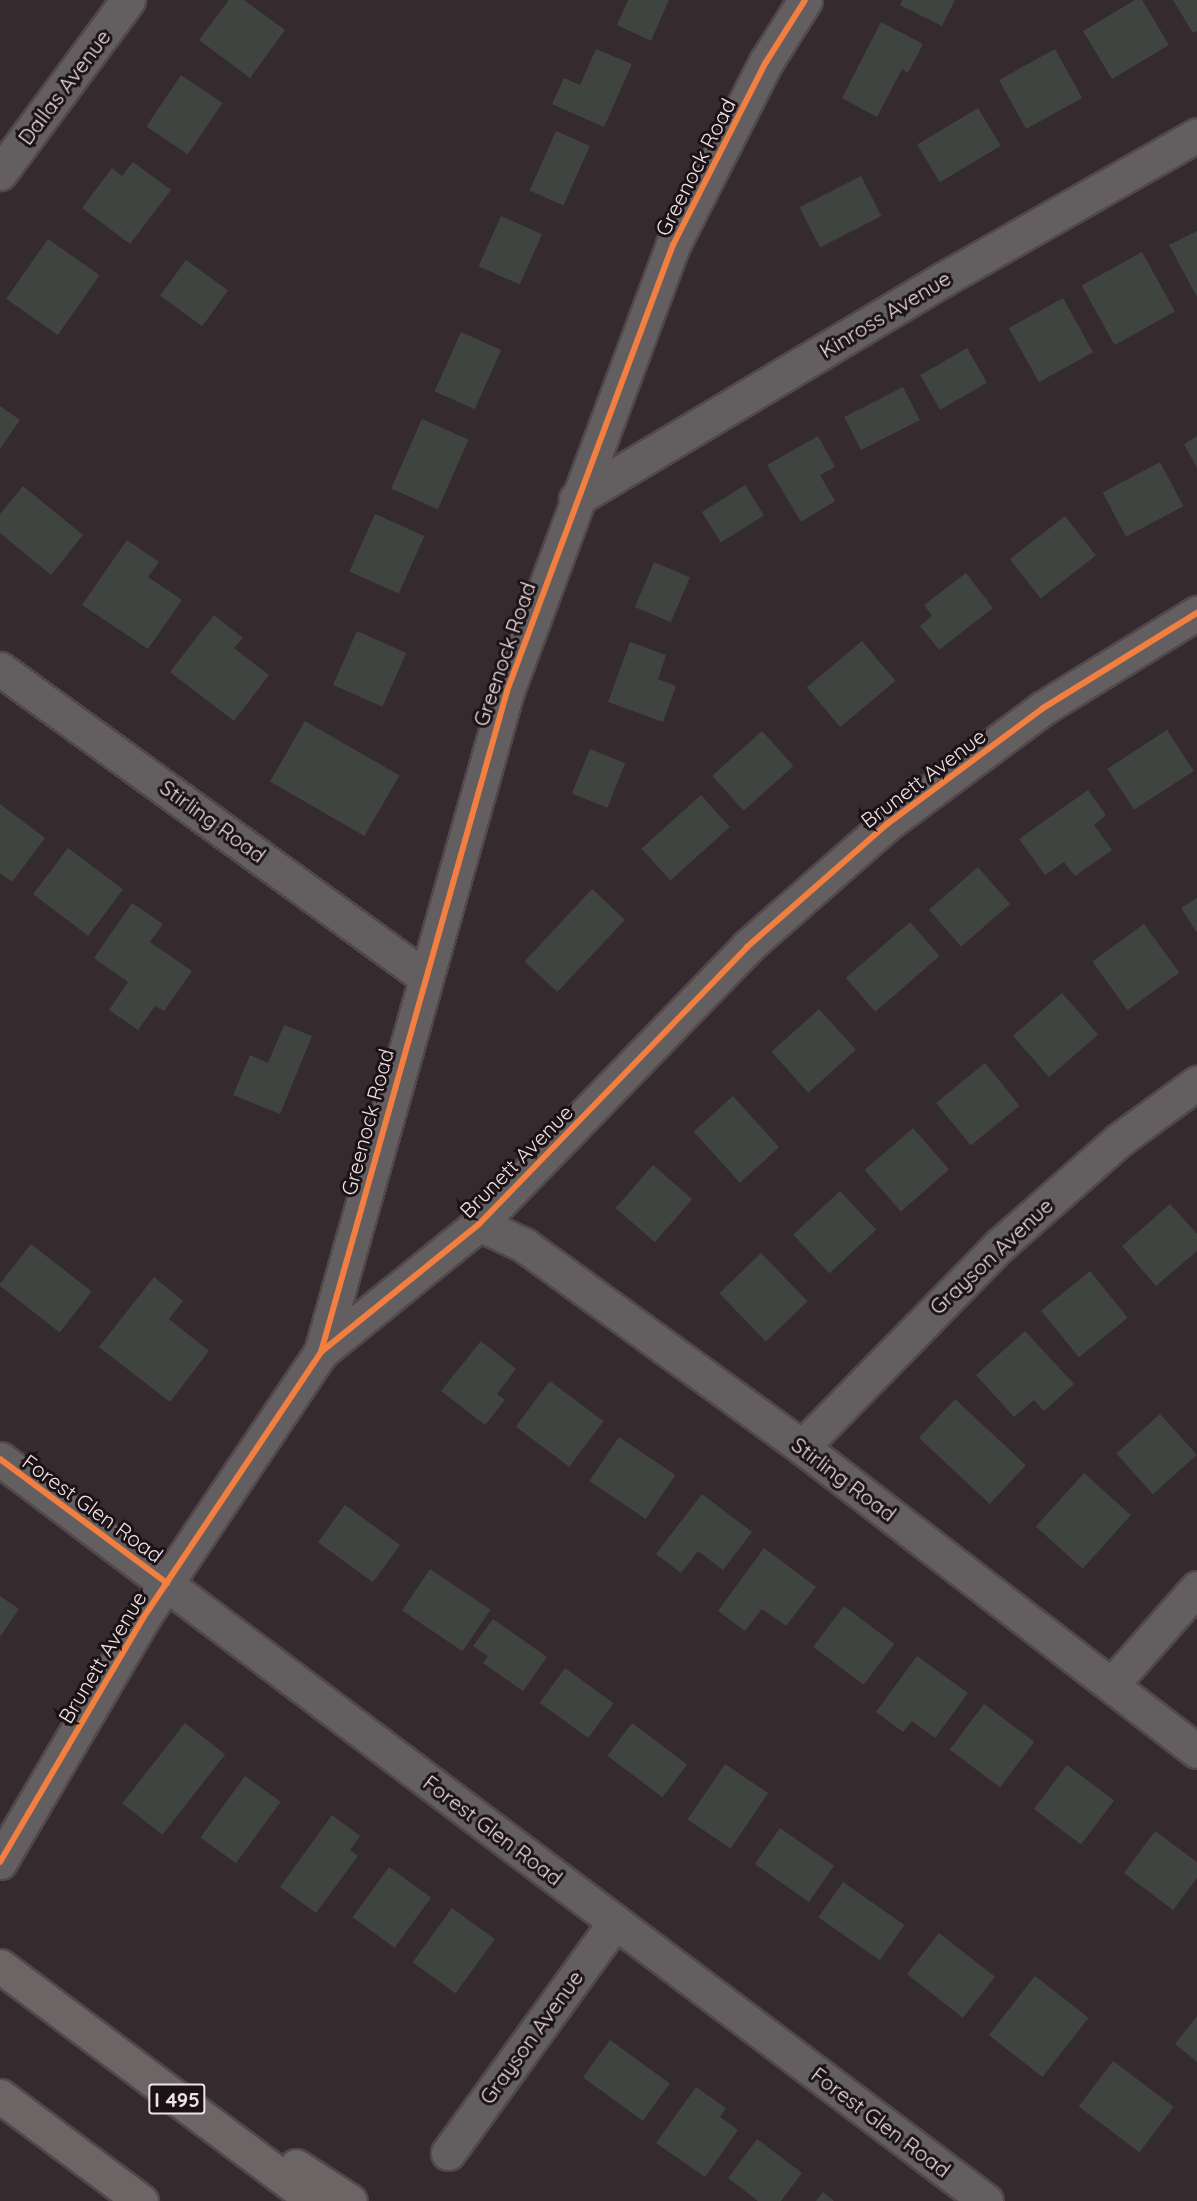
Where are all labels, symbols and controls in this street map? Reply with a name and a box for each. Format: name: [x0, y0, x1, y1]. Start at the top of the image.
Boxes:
street label: Dallas Avenue: [13, 24, 115, 150]
street label: Greenock Road: [650, 94, 740, 240]
street label: Kinross Avenue: [815, 265, 955, 363]
street label: Greenock Road: [468, 579, 540, 729]
street label: Brunett Avenue: [856, 723, 990, 833]
street label: Stirling Road: [155, 774, 271, 868]
street label: Greenock Road: [335, 1046, 399, 1198]
street label: Brunett Avenue: [454, 1099, 578, 1223]
street label: Grayson Avenue: [924, 1193, 1058, 1319]
street label: Stirling Road: [787, 1432, 901, 1526]
street label: Forest Glen Road: [18, 1449, 168, 1567]
street label: Brunett Avenue: [53, 1586, 151, 1728]
street label: Forest Glen Road: [419, 1770, 567, 1890]
street label: Grayson Avenue: [474, 1965, 588, 2109]
street label: Forest Glen Road: [807, 2062, 955, 2182]
road number: I 495: [147, 2082, 207, 2116]

